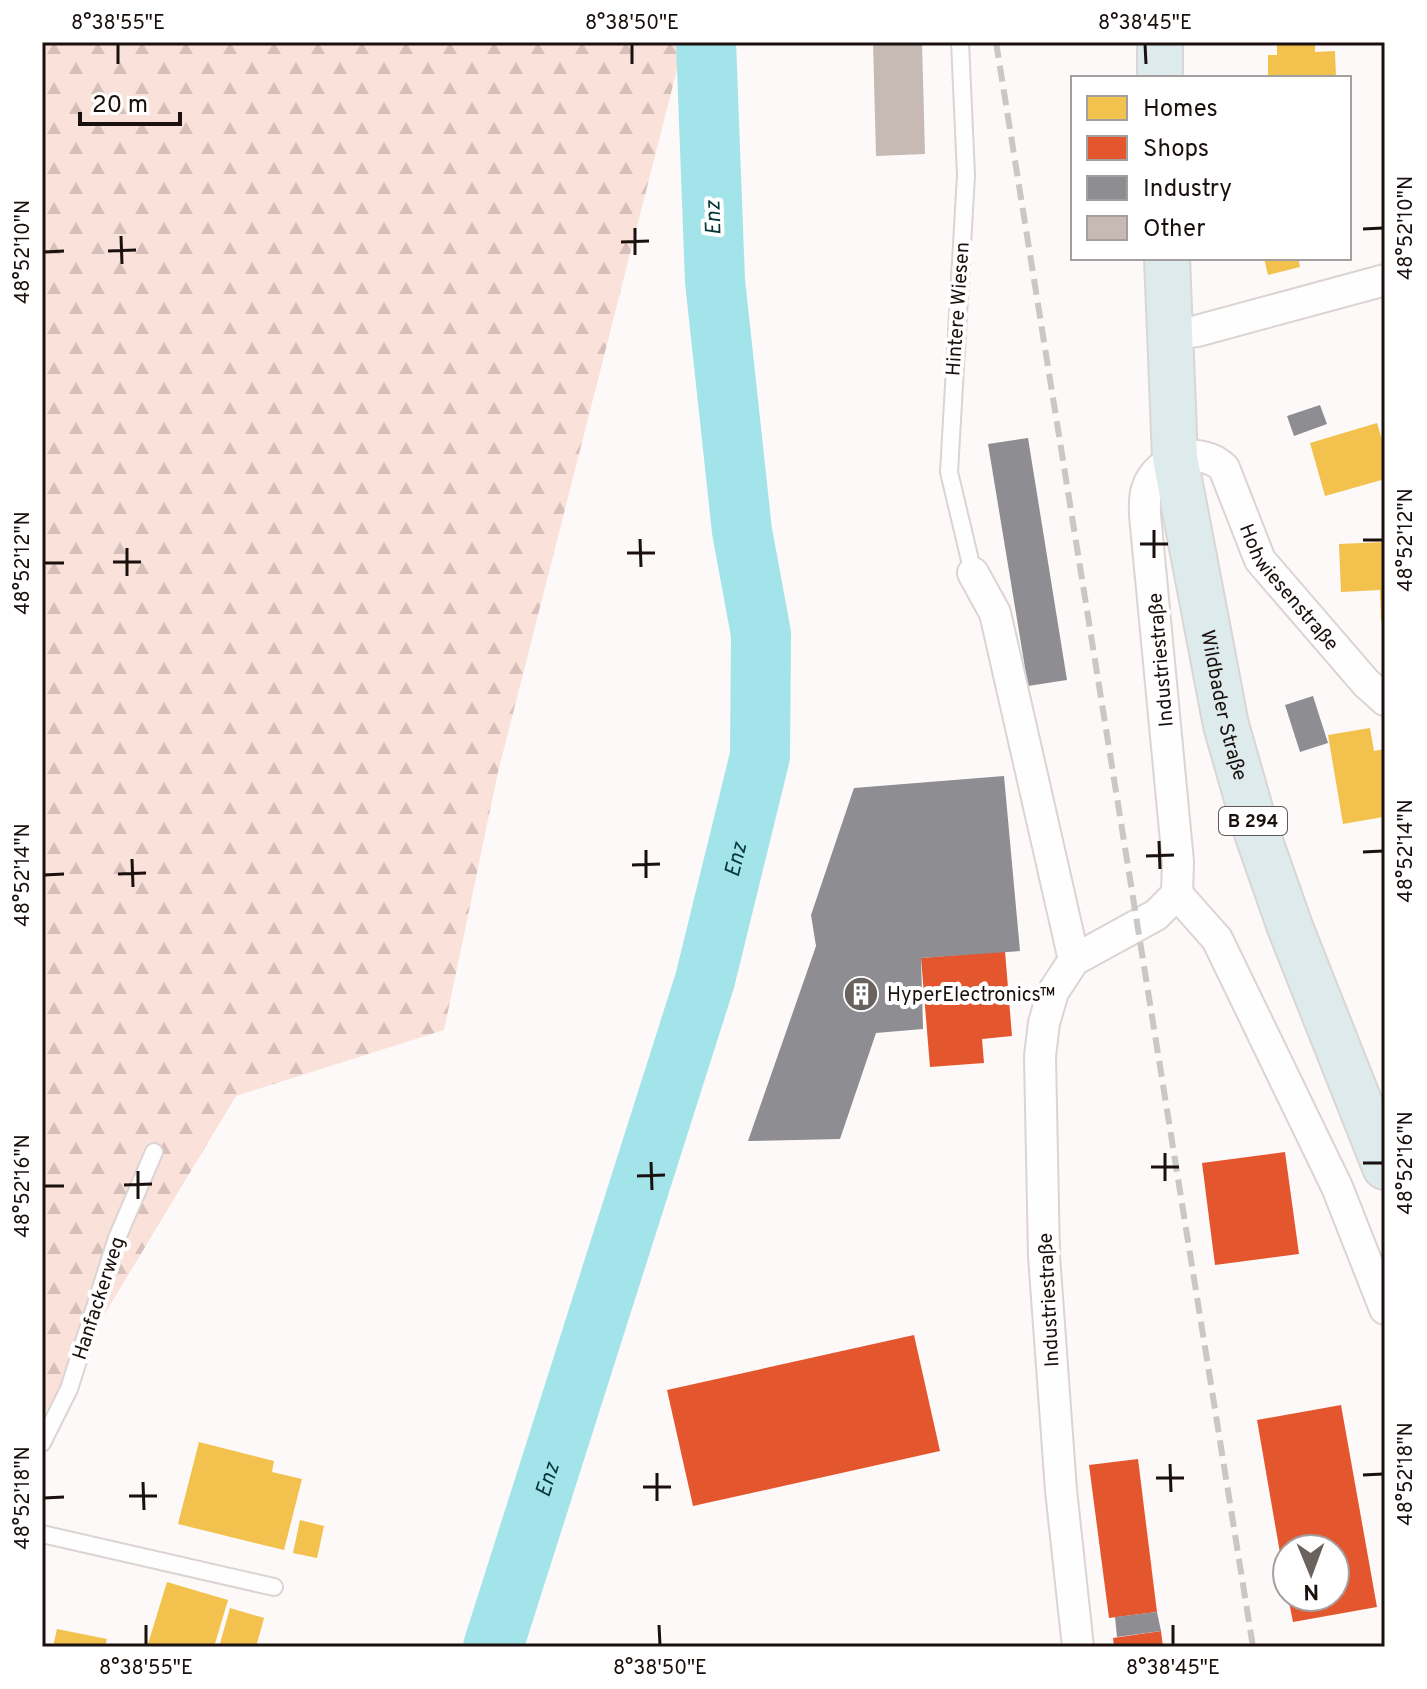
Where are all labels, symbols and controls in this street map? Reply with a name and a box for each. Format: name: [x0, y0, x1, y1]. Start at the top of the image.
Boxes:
text: 8°38'55"E: [71, 11, 165, 37]
text: 8°38'50"E: [585, 11, 679, 37]
text: 8°38'45"E: [1098, 11, 1192, 37]
scale bar: [80, 76, 180, 126]
legend: [1071, 76, 1351, 260]
text: 20 m: [92, 91, 148, 121]
text: Homes: [1143, 95, 1218, 125]
text: Shops: [1143, 135, 1209, 165]
text: Industry: [1143, 175, 1232, 205]
text: 48°52'10"N: [1394, 176, 1420, 280]
water label: Enz: [700, 199, 729, 236]
text: 48°52'10"N: [11, 200, 37, 304]
text: Other: [1143, 215, 1205, 245]
street label: Hintere Wiesen: [941, 241, 977, 377]
text: 48°52'12"N: [1394, 488, 1420, 592]
text: 48°52'12"N: [11, 511, 37, 615]
street label: Hohwiesenstraße: [1232, 520, 1344, 657]
street label: Industriestraße: [1143, 592, 1181, 728]
street label: Wildbader Straße: [1193, 628, 1252, 784]
text: 48°52'14"N: [1394, 799, 1420, 903]
road number: B 294: [1219, 807, 1287, 835]
text: 48°52'14"N: [11, 823, 37, 927]
water label: Enz: [720, 839, 755, 880]
building icon: HyperElectronics™: [842, 975, 880, 1013]
place label: HyperElectronics™: [887, 983, 1056, 1009]
text: 48°52'16"N: [1394, 1111, 1420, 1215]
text: 48°52'16"N: [11, 1134, 37, 1238]
street label: Industriestraße: [1033, 1232, 1067, 1368]
street label: Hanfackerweg: [68, 1234, 132, 1364]
text: 48°52'18"N: [1394, 1422, 1420, 1526]
text: 48°52'18"N: [11, 1446, 37, 1550]
water label: Enz: [531, 1458, 567, 1501]
north arrow: [1271, 1533, 1351, 1613]
text: N: [1303, 1577, 1319, 1604]
text: 8°38'55"E: [99, 1656, 193, 1682]
text: 8°38'50"E: [613, 1656, 707, 1682]
text: 8°38'45"E: [1126, 1656, 1220, 1682]

